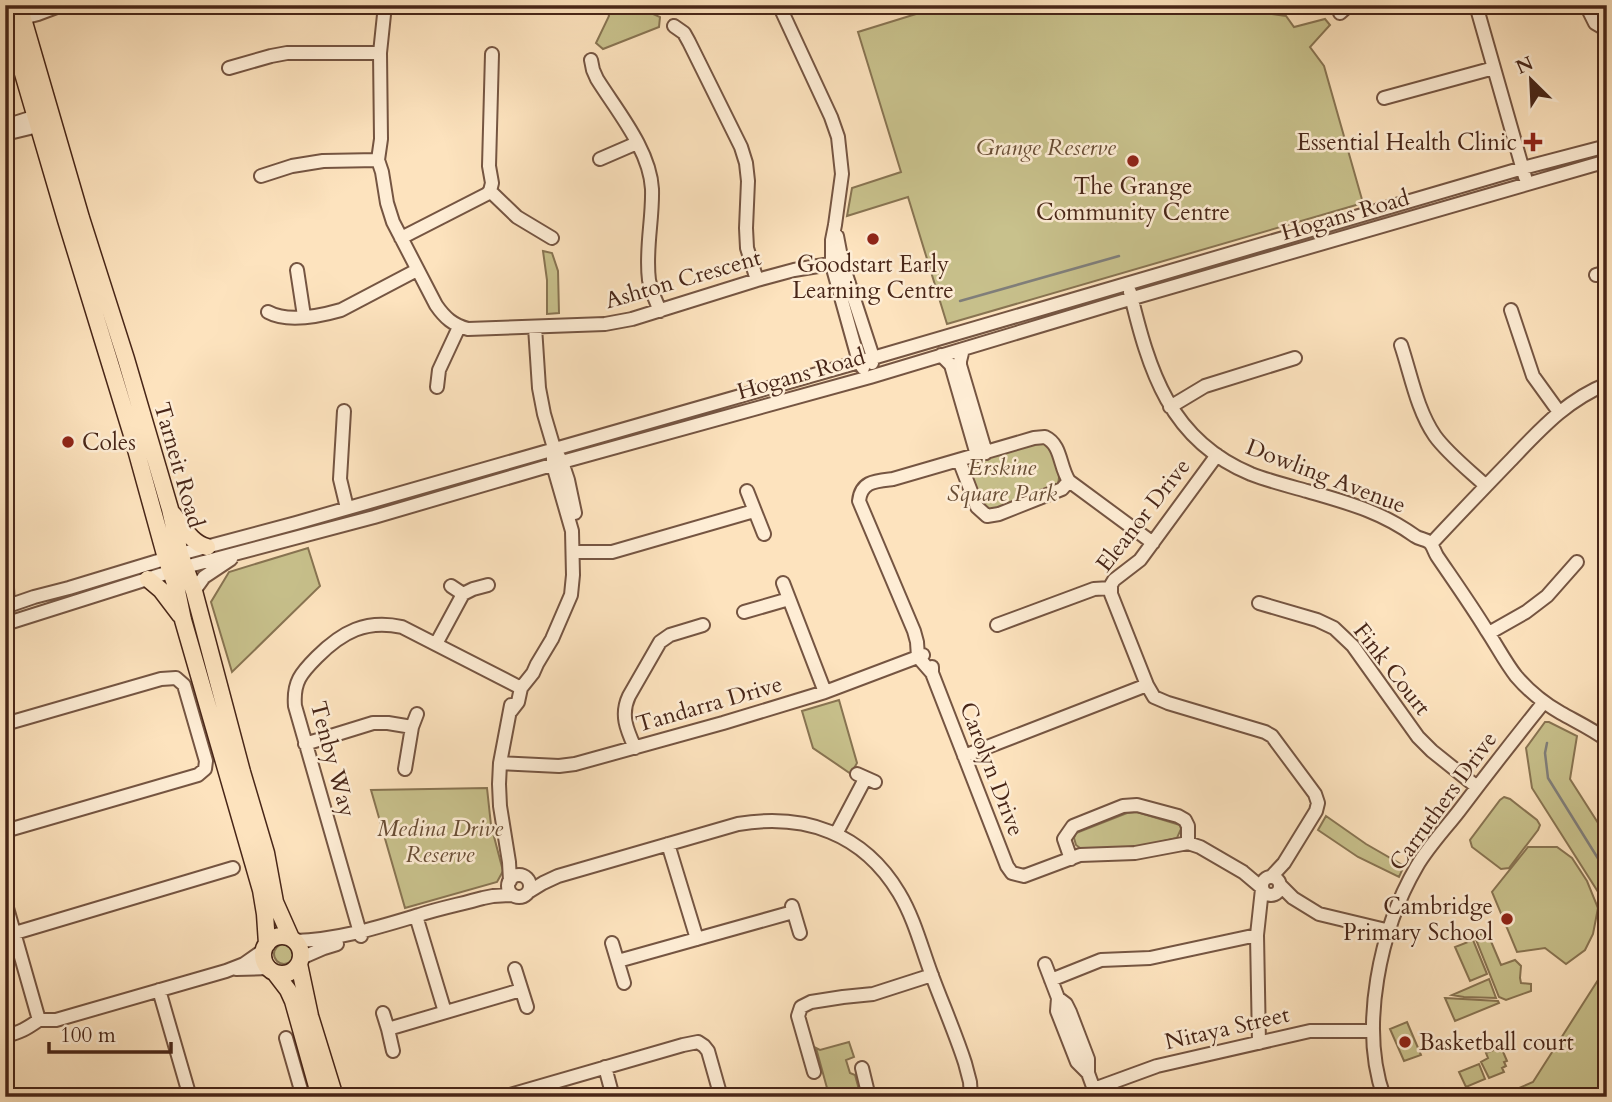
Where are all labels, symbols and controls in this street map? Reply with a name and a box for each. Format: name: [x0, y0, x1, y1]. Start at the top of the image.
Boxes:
north arrow: [1496, 46, 1566, 116]
text: N: [1512, 50, 1538, 81]
place label: Essential Health Clinic: [1297, 127, 1517, 158]
park label: Grange Reserve: [976, 132, 1116, 163]
marker: Essential Health Clinic: [1523, 132, 1543, 152]
marker: The Grange Community Centre: [1125, 153, 1141, 169]
place label: The Grange Community Centre: [1036, 171, 1230, 228]
street label: Hogans Road: [1277, 182, 1413, 248]
marker: Goodstart Early Learning Centre: [865, 231, 881, 247]
street label: Ashton Crescent: [601, 242, 765, 316]
place label: Goodstart Early Learning Centre: [792, 249, 954, 306]
street label: Hogans Road: [733, 341, 869, 407]
street label: Tarneit Road: [146, 399, 212, 532]
place label: Coles: [82, 427, 136, 458]
street label: Dowling Avenue: [1242, 431, 1410, 521]
marker: Coles: [60, 434, 76, 450]
park label: Erskine Square Park: [947, 452, 1058, 509]
street label: Eleanor Drive: [1089, 452, 1197, 578]
street label: Fink Court: [1346, 616, 1438, 722]
street label: Tandarra Drive: [632, 668, 786, 740]
street label: Tenby Way: [303, 698, 363, 820]
street label: Carolyn Drive: [952, 698, 1032, 840]
street label: Carruthers Drive: [1382, 725, 1504, 877]
park label: Medina Drive Reserve: [377, 813, 503, 870]
place label: Cambridge Primary School: [1343, 891, 1493, 948]
marker: Cambridge Primary School: [1499, 911, 1515, 927]
street label: Nitaya Street: [1162, 999, 1292, 1057]
scale bar: [49, 1011, 172, 1055]
text: 100 m: [60, 1021, 116, 1050]
place label: Basketball court: [1419, 1027, 1574, 1058]
marker: Basketball court: [1397, 1034, 1413, 1050]

